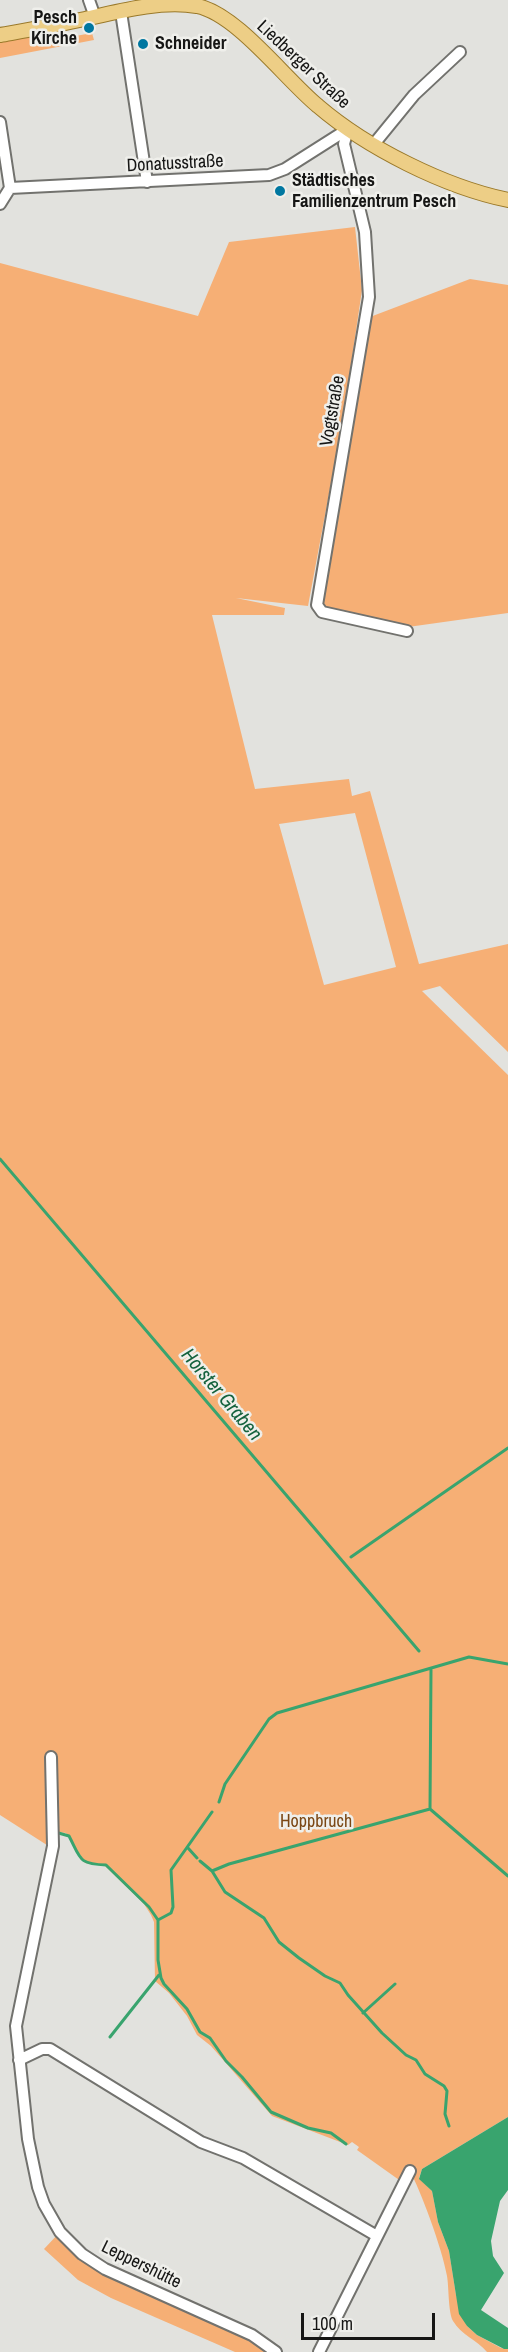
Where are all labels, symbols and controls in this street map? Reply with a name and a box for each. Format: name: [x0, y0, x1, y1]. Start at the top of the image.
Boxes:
place label: Pesch Kirche: [31, 7, 77, 50]
street label: Liedberger Straße: [252, 16, 354, 114]
marker: Pesch Kirche: [82, 21, 96, 35]
place label: Schneider: [155, 33, 226, 55]
marker: Schneider: [136, 37, 150, 51]
street label: Donatusstraße: [126, 151, 224, 177]
place label: Städtisches Familienzentrum Pesch: [292, 170, 456, 213]
marker: Städtisches Familienzentrum Pesch: [273, 184, 287, 198]
street label: Vogtstraße: [316, 374, 350, 448]
water label: Horster Graben: [175, 1344, 267, 1446]
park label: Hoppbruch: [280, 1811, 352, 1833]
street label: Leppershütte: [98, 2236, 184, 2294]
scale bar: [304, 2301, 438, 2339]
text: 100 m: [312, 2311, 353, 2336]

